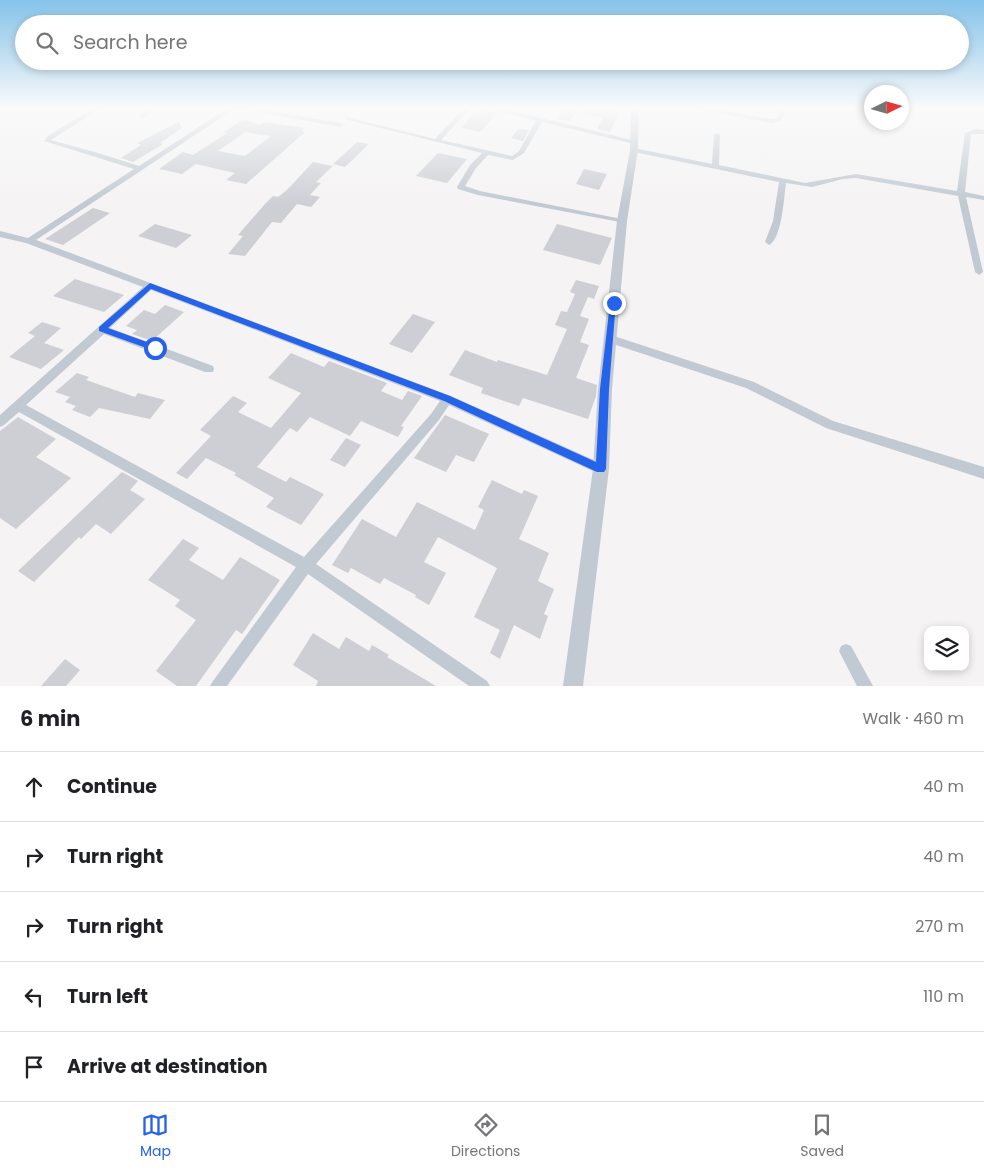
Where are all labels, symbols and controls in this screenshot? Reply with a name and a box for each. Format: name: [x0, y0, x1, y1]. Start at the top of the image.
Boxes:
search box: [15, 15, 969, 70]
icon: search: [33, 29, 61, 57]
text: Search here: [73, 29, 187, 56]
north arrow: [864, 85, 909, 130]
route end: [603, 292, 626, 315]
route start: [144, 337, 167, 360]
map controls: [924, 626, 969, 671]
button: layers: [924, 626, 969, 671]
text: 6 min: [20, 704, 80, 733]
text: Walk · 460 m: [862, 707, 964, 730]
icon: ahead: [20, 773, 48, 801]
text: Continue: [67, 773, 157, 800]
text: 40 m: [923, 775, 964, 798]
icon: right: [20, 843, 48, 871]
text: Turn right: [67, 843, 163, 870]
text: 40 m: [923, 845, 964, 868]
icon: right: [20, 913, 48, 941]
text: Turn right: [67, 913, 163, 940]
text: 270 m: [915, 915, 964, 938]
icon: left: [20, 983, 48, 1011]
text: Turn left: [67, 983, 148, 1010]
text: 110 m: [923, 985, 964, 1008]
icon: arrive: [20, 1053, 48, 1081]
text: Arrive at destination: [67, 1053, 268, 1080]
tab: Map: [140, 1111, 171, 1162]
tab: Directions: [451, 1111, 520, 1162]
tab: Saved: [800, 1111, 844, 1162]

